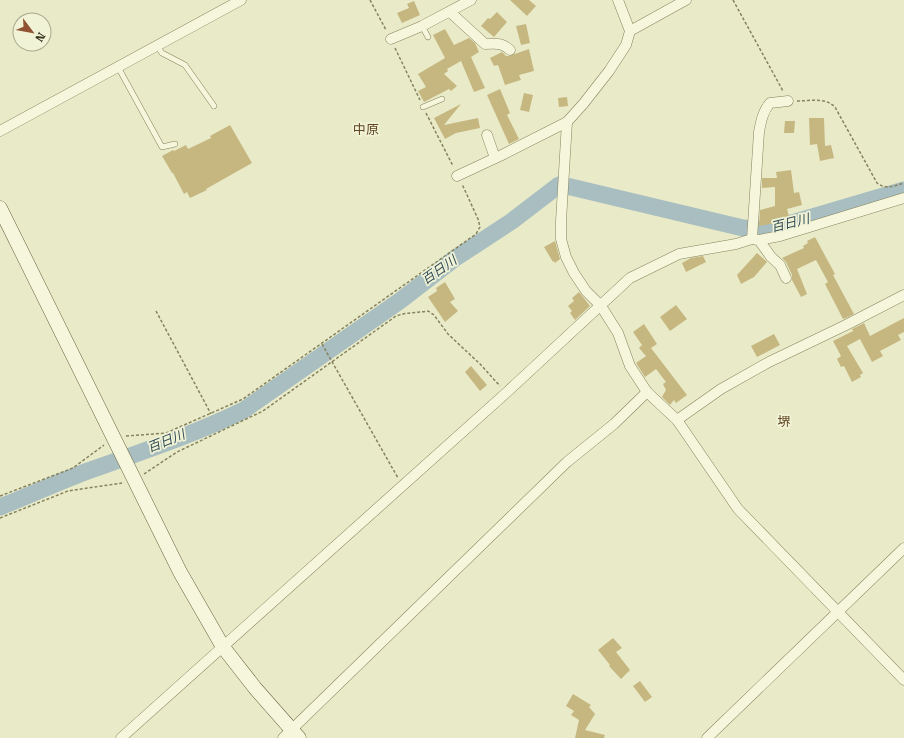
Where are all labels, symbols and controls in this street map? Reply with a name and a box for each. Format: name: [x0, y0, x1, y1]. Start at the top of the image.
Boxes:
north arrow: [12, 12, 52, 52]
text: N: [32, 30, 48, 45]
district label: 中原: [353, 122, 379, 137]
water label: 百日川: [769, 211, 813, 235]
water label: 百日川: [419, 252, 461, 287]
district label: 堺: [777, 414, 791, 429]
water label: 百日川: [145, 426, 189, 455]

